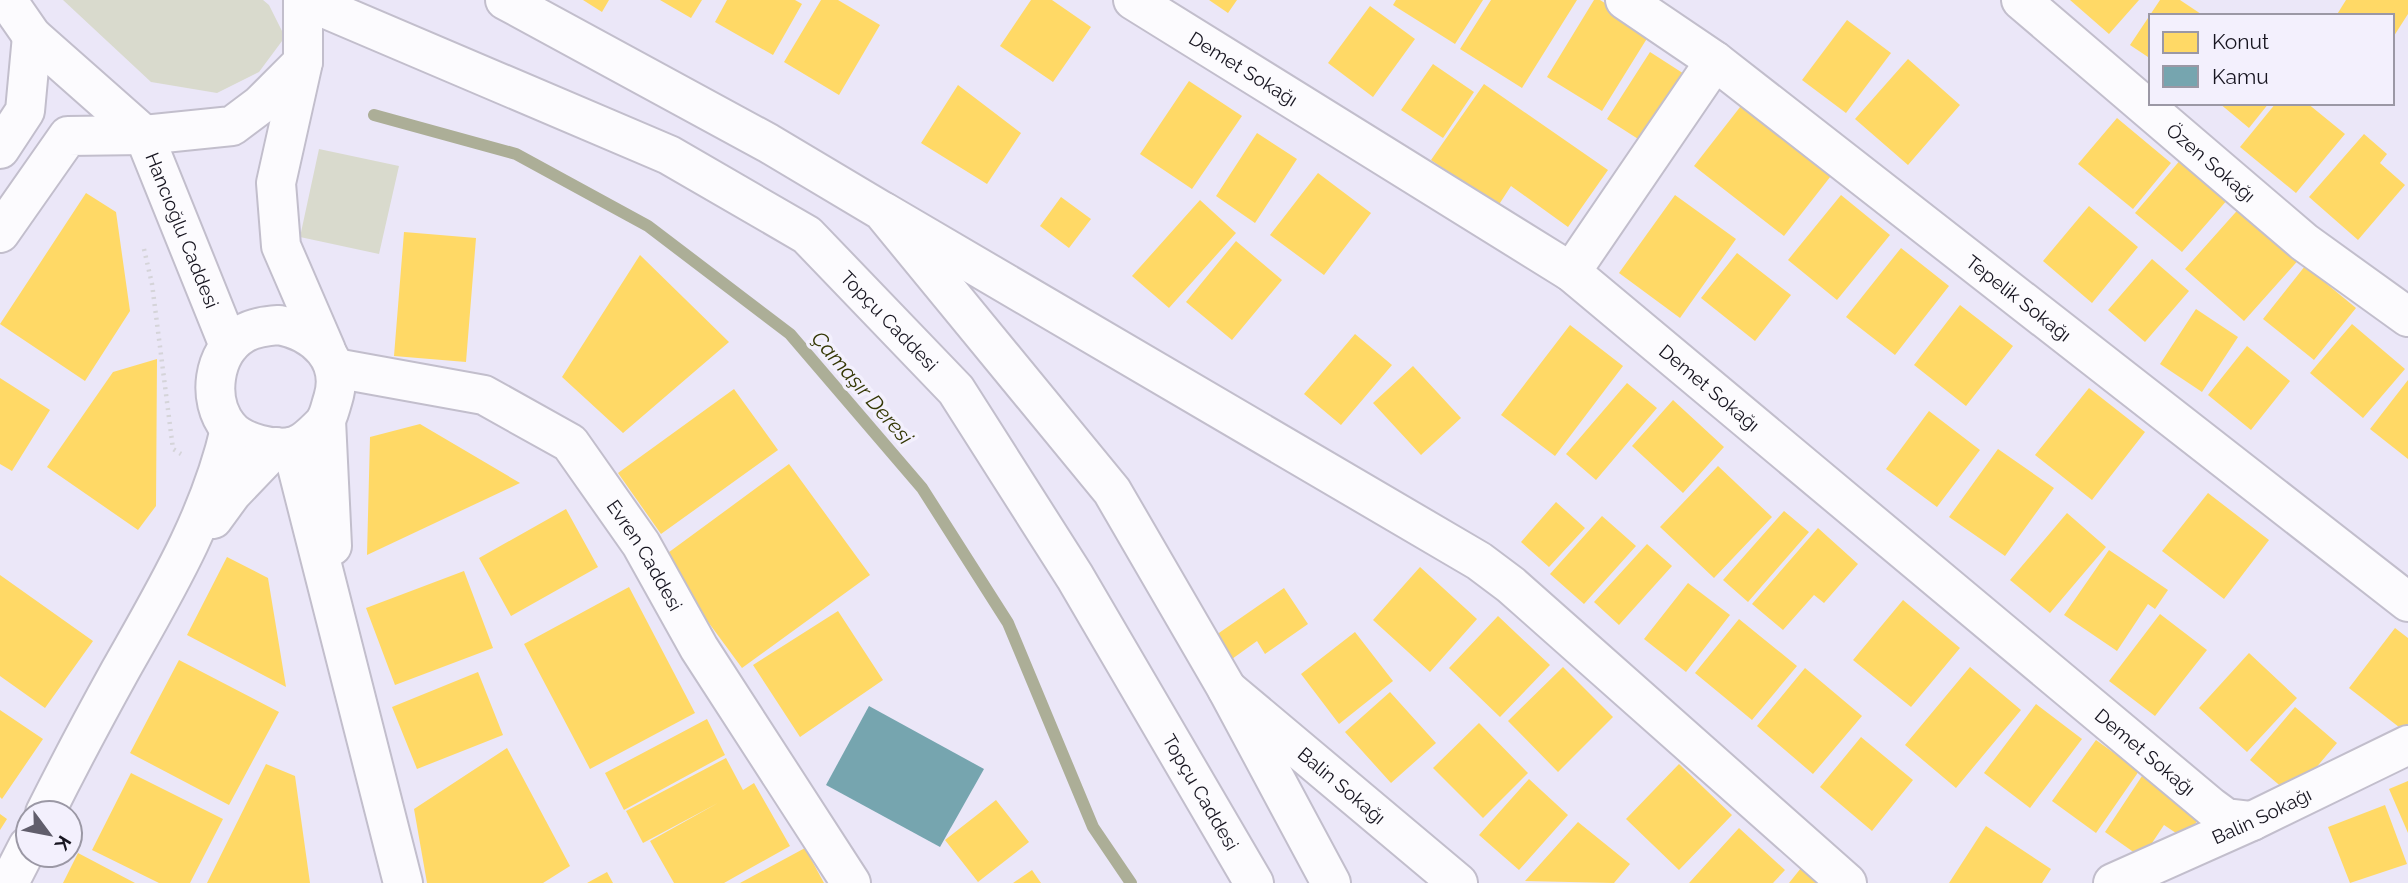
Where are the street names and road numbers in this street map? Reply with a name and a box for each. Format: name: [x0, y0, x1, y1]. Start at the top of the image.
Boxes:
street label: Demet Sokağı: [1185, 27, 1302, 111]
street label: Özen Sokağı: [2162, 118, 2260, 206]
street label: Hancıoğlu Caddesi: [141, 149, 224, 311]
street label: Tepelik Sokağı: [1962, 250, 2075, 346]
street label: Topçu Caddesi: [836, 266, 943, 375]
street label: Demet Sokağı: [1655, 340, 1764, 436]
street label: Evren Caddesi: [602, 495, 687, 615]
street label: Demet Sokağı: [2091, 704, 2200, 800]
street label: Topçu Caddesi: [1158, 730, 1243, 854]
street label: Balin Sokağı: [1294, 742, 1390, 828]
street label: Balin Sokağı: [2208, 783, 2315, 849]

